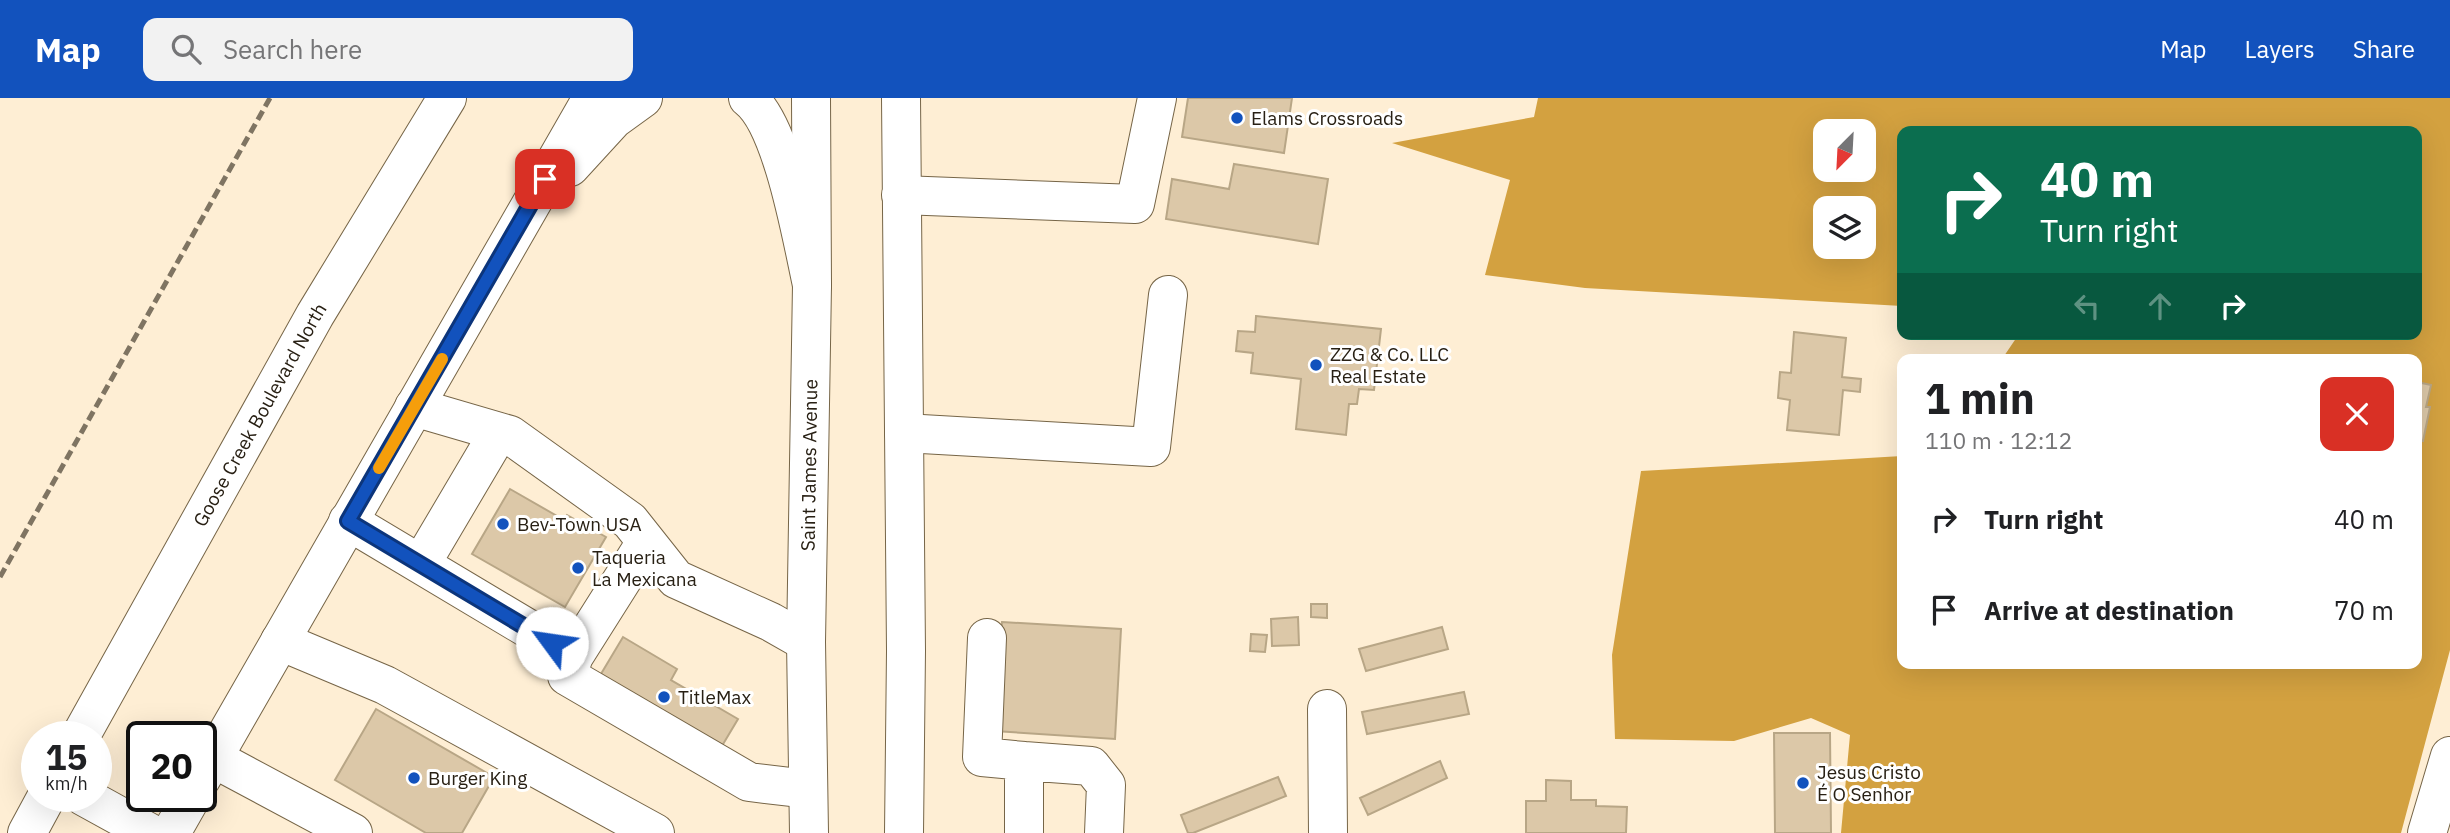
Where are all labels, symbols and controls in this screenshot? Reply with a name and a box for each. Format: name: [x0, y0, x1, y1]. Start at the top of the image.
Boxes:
search box: [143, 18, 633, 81]
text: Map: [35, 28, 101, 71]
icon: search: [167, 30, 205, 68]
text: Search here: [223, 32, 362, 66]
text: Map: [2160, 33, 2207, 65]
text: Layers: [2245, 33, 2315, 65]
text: Share: [2353, 33, 2415, 65]
place label: Elams Crossroads: [1251, 106, 1403, 130]
marker: Elams Crossroads: [1229, 110, 1245, 126]
north arrow: [1813, 119, 1876, 182]
map controls: [1813, 119, 1876, 259]
text: 40 m: [2040, 147, 2154, 210]
pin: [515, 149, 575, 209]
icon: right: [1925, 154, 2016, 245]
icon: arrive: [526, 160, 564, 198]
button: layers: [1813, 196, 1876, 259]
text: Turn right: [2040, 209, 2178, 251]
icon: left: [2068, 287, 2106, 325]
icon: ahead: [2141, 287, 2179, 325]
icon: right: [2214, 287, 2252, 325]
street label: Goose Creek Boulevard North: [188, 298, 332, 531]
place label: ZZG & Co. LLC Real Estate: [1330, 342, 1449, 388]
marker: ZZG & Co. LLC Real Estate: [1308, 357, 1324, 373]
text: 1 min: [1925, 371, 2035, 426]
button: close: [2320, 377, 2394, 451]
street label: Saint James Avenue: [796, 379, 822, 551]
text: 110 m · 12:12: [1925, 425, 2072, 455]
icon: right: [1925, 500, 1963, 538]
text: Turn right: [1984, 502, 2103, 536]
text: 40 m: [2334, 502, 2394, 536]
place label: Bev-Town USA: [517, 512, 642, 536]
marker: Bev-Town USA: [495, 516, 511, 532]
place label: Taqueria La Mexicana: [592, 545, 697, 591]
marker: Taqueria La Mexicana: [570, 560, 586, 576]
icon: arrive: [1925, 591, 1963, 629]
text: Arrive at destination: [1984, 593, 2234, 627]
text: 70 m: [2334, 593, 2394, 627]
position arrow: [515, 606, 589, 680]
place label: TitleMax: [678, 685, 751, 709]
marker: TitleMax: [656, 689, 672, 705]
speed limit sign: 20: [126, 721, 217, 812]
text: 15: [45, 734, 88, 780]
place label: Jesus Cristo É O Senhor: [1817, 760, 1921, 806]
place label: Burger King: [428, 766, 527, 790]
marker: Burger King: [406, 770, 422, 786]
text: km/h: [45, 772, 88, 795]
marker: Jesus Cristo É O Senhor: [1795, 775, 1811, 791]

